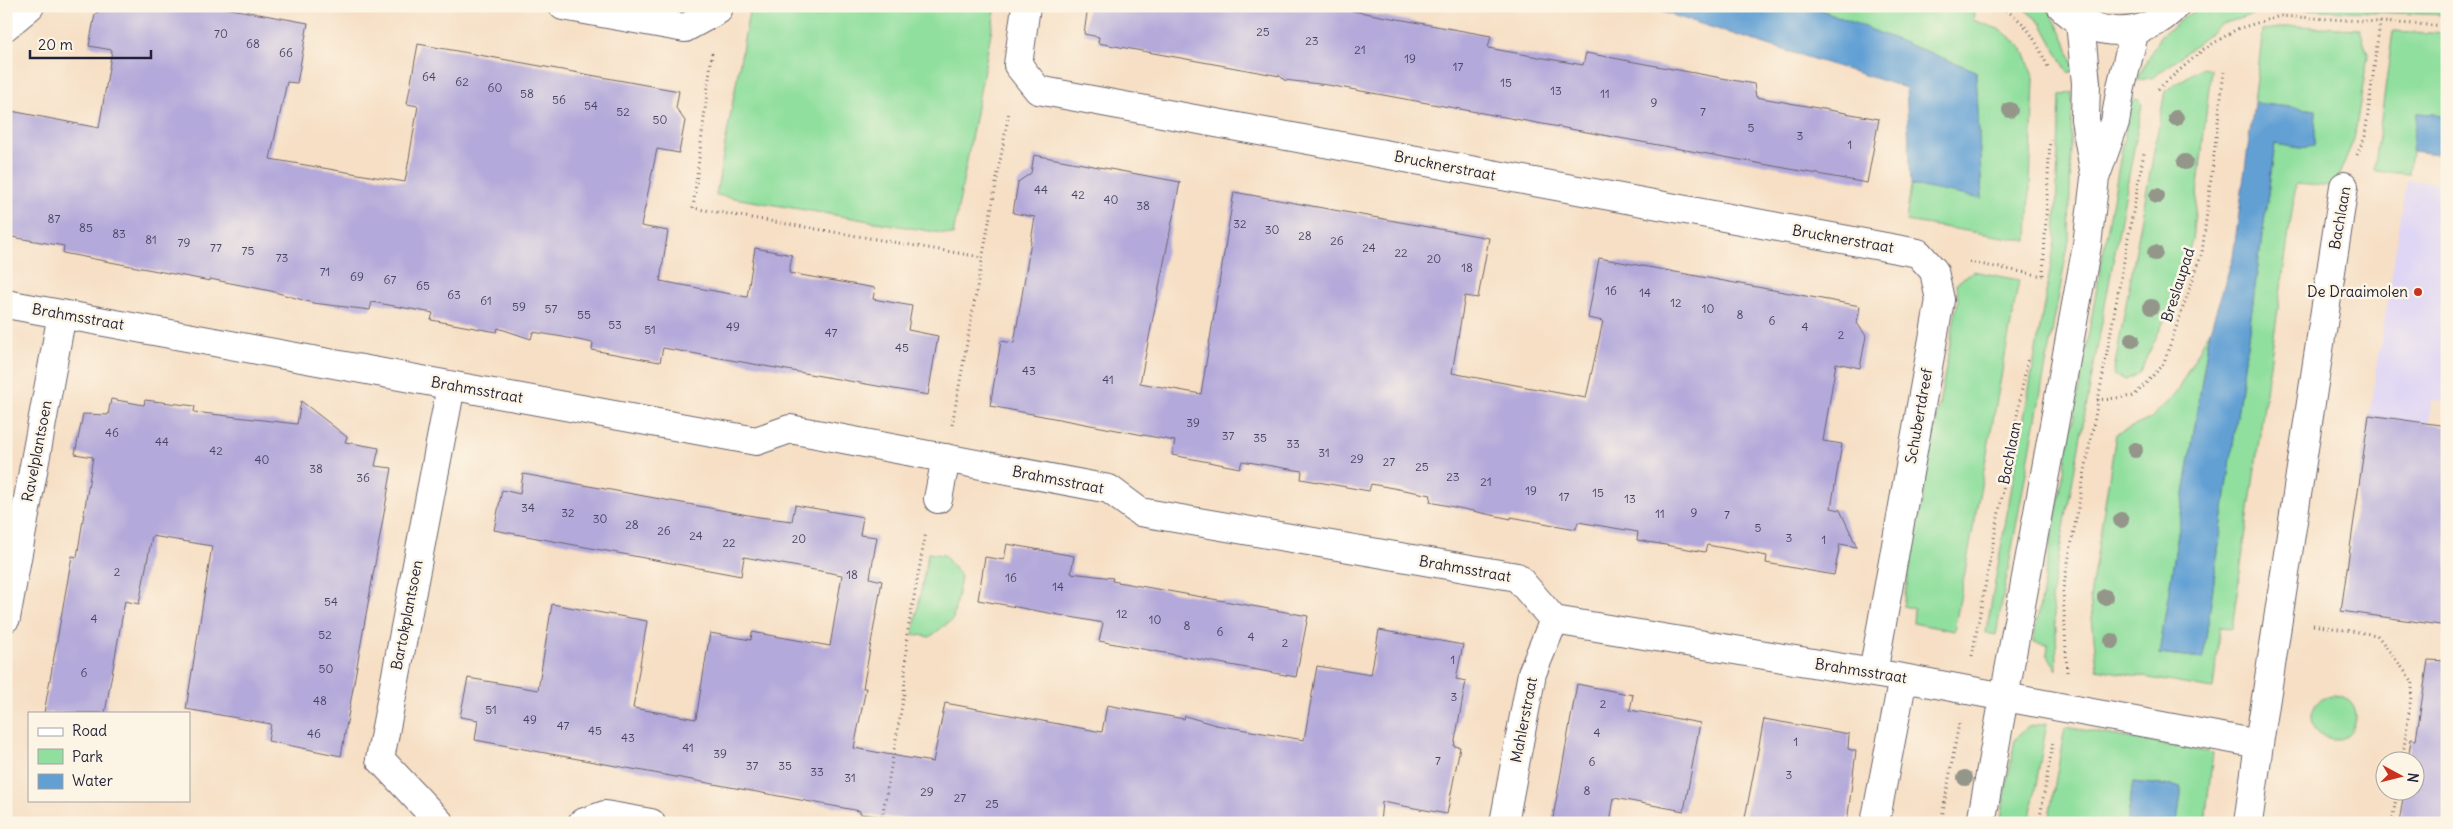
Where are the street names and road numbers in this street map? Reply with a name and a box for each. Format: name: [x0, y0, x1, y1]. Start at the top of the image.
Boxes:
street label: Brucknerstraat: [1393, 146, 1497, 185]
street label: Bachlaan: [2325, 185, 2354, 251]
street label: Brucknerstraat: [1791, 220, 1895, 257]
street label: Breslaupad: [2157, 245, 2198, 324]
street label: Brahmsstraat: [31, 299, 126, 334]
street label: Schubertdreef: [1901, 366, 1936, 465]
street label: Brahmsstraat: [430, 372, 525, 407]
street label: Ravelplantsoen: [17, 398, 56, 503]
street label: Bachlaan: [1994, 420, 2025, 486]
street label: Brahmsstraat: [1011, 461, 1106, 498]
street label: Brahmsstraat: [1418, 551, 1513, 586]
street label: Bartokplantsoen: [387, 558, 427, 672]
street label: Brahmsstraat: [1814, 654, 1908, 687]
street label: Mahlerstraat: [1506, 675, 1541, 764]

